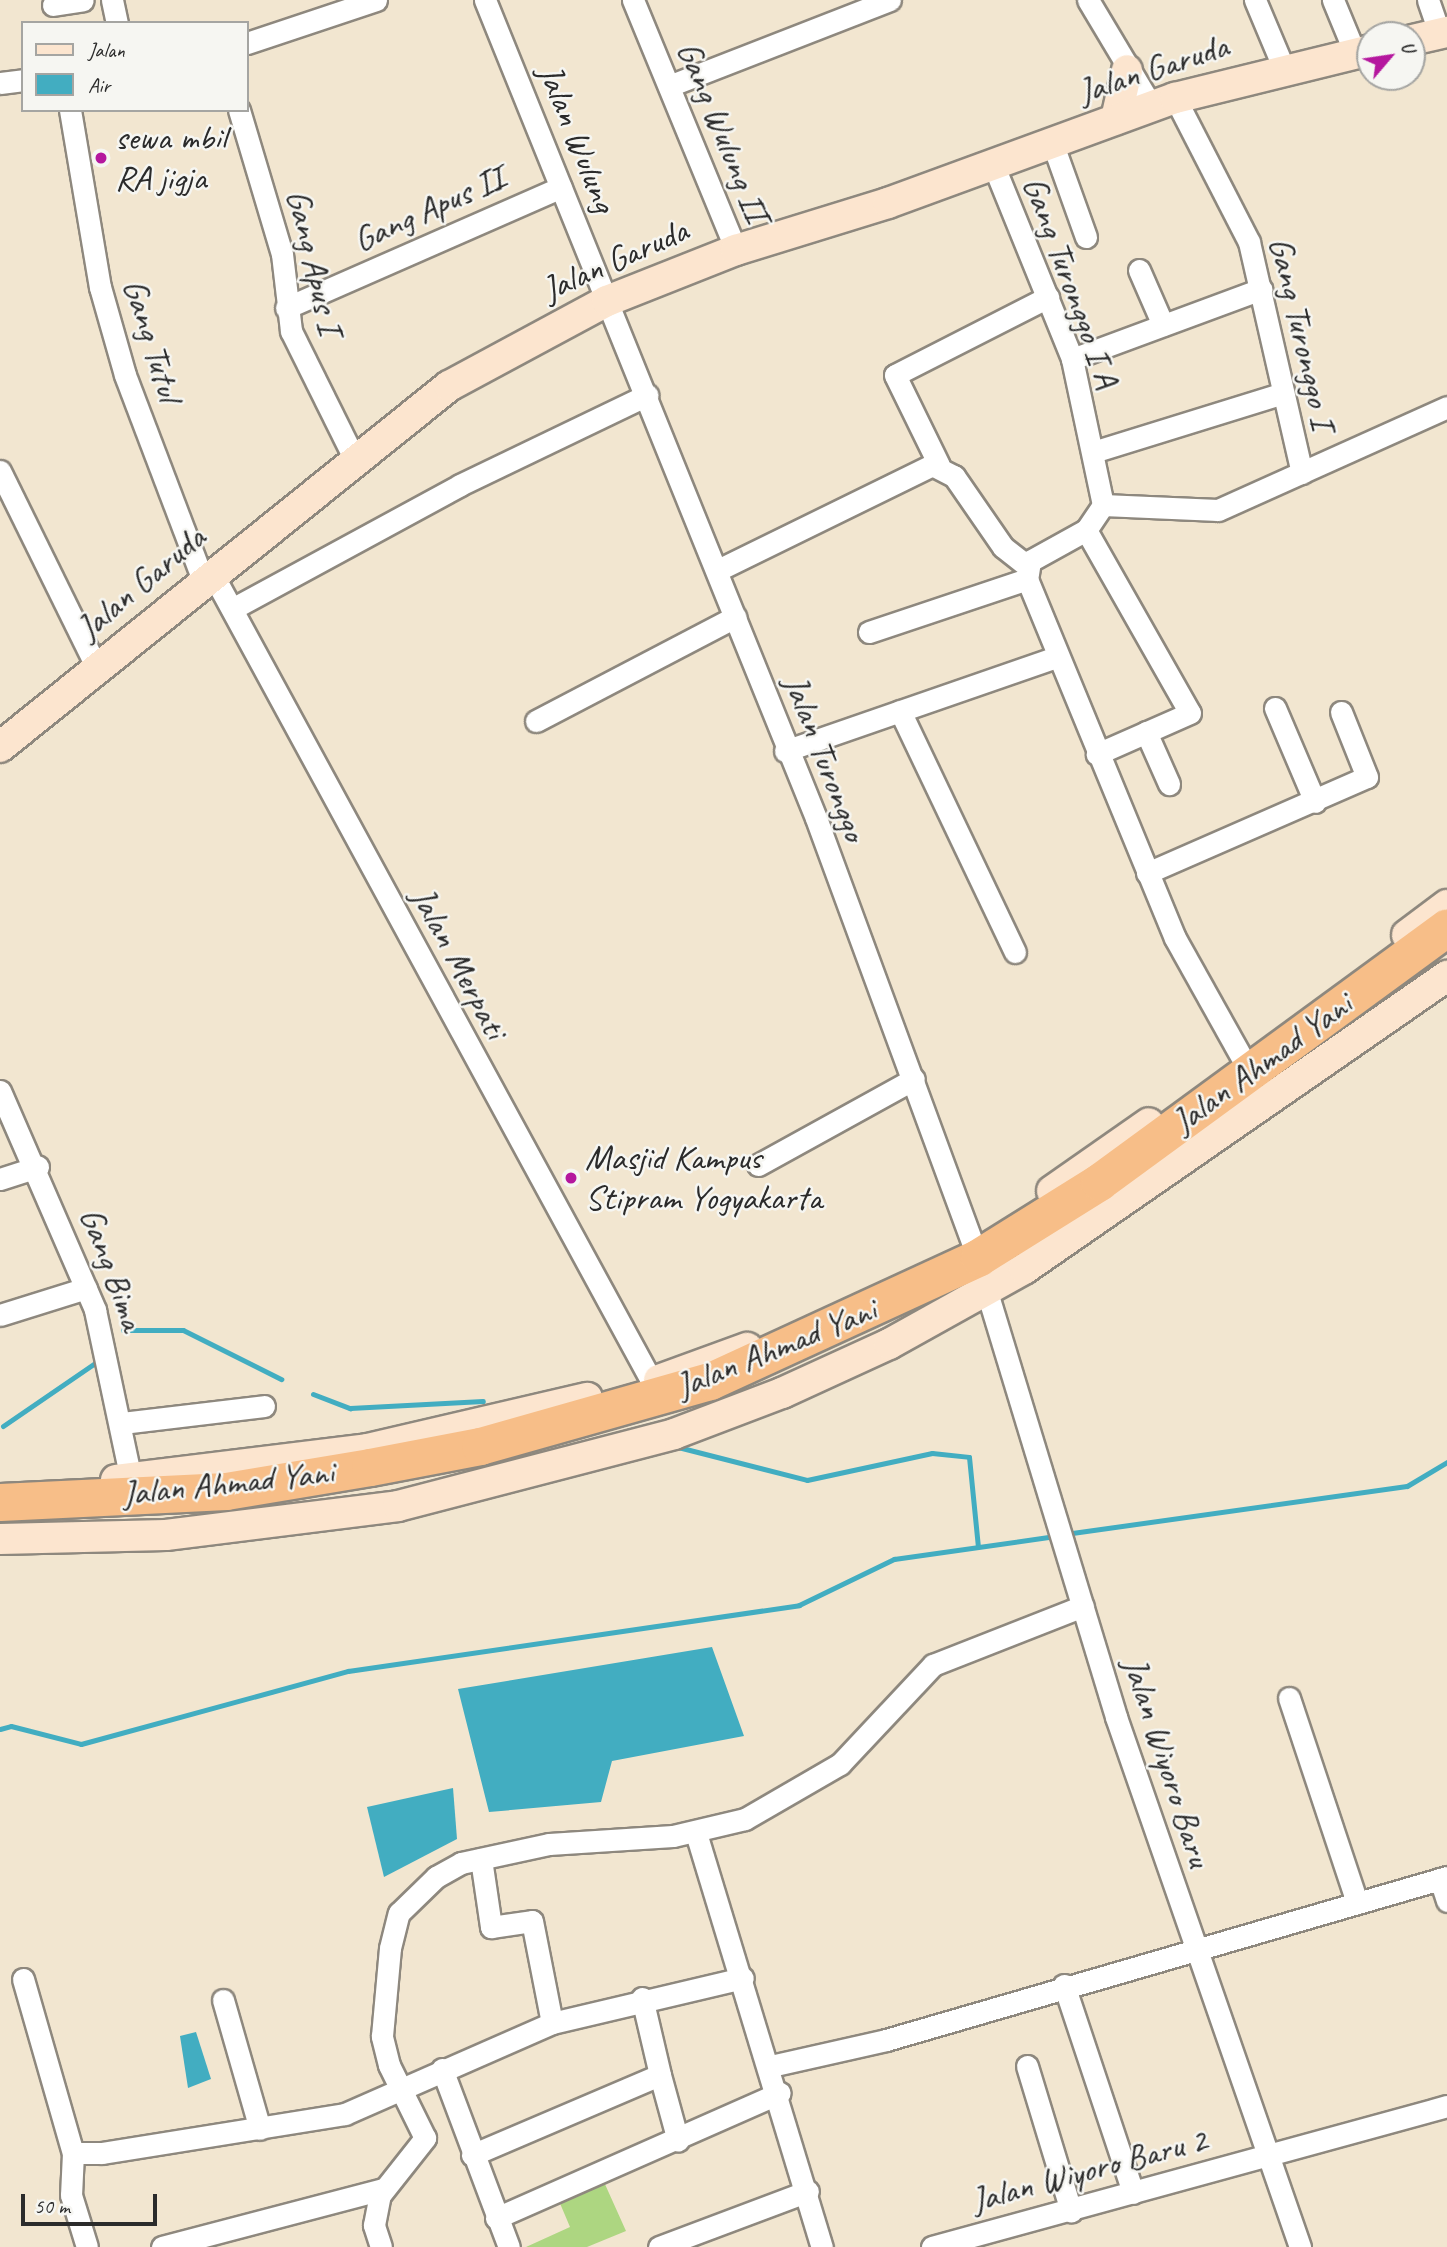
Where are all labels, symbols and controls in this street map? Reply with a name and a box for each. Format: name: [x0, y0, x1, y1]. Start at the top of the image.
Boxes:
legend: [21, 21, 248, 112]
north arrow: [1356, 21, 1426, 91]
street label: Jalan Garuda: [1072, 25, 1234, 113]
street label: Gang Wulung II: [668, 35, 778, 229]
text: Jalan: [88, 37, 125, 63]
text: U: [1395, 37, 1420, 57]
street label: Jalan Wulung: [528, 58, 626, 218]
text: Air: [88, 72, 110, 98]
place label: sewa mbil RA jigja: [115, 117, 226, 199]
marker: sewa mbil RA jigja: [93, 150, 109, 166]
street label: Gang Apus II: [347, 157, 511, 261]
street label: Gang Turonggo I A: [1013, 171, 1129, 393]
street label: Gang Apus I: [277, 186, 351, 338]
street label: Jalan Garuda: [535, 209, 695, 311]
street label: Gang Turonggo I: [1260, 233, 1344, 433]
street label: Gang Tutul: [114, 274, 190, 406]
street label: Jalan Garuda: [68, 517, 214, 649]
street label: Jalan Turonggo: [774, 669, 876, 847]
street label: Jalan Merpati: [402, 881, 516, 1045]
street label: Jalan Ahmad Yani: [1163, 983, 1361, 1143]
place label: Masjid Kampus Stipram Yogyakarta: [585, 1137, 822, 1219]
marker: Masjid Kampus Stipram Yogyakarta: [563, 1170, 579, 1186]
street label: Gang Bima: [70, 1202, 154, 1336]
street label: Jalan Ahmad Yani: [668, 1288, 884, 1408]
street label: Jalan Ahmad Yani: [119, 1451, 337, 1515]
street label: Jalan Wiyoro Baru: [1113, 1651, 1221, 1873]
street label: Jalan Wiyoro Baru 2: [966, 2118, 1212, 2222]
scale bar: [24, 2180, 161, 2224]
text: 50 m: [34, 2193, 70, 2219]

